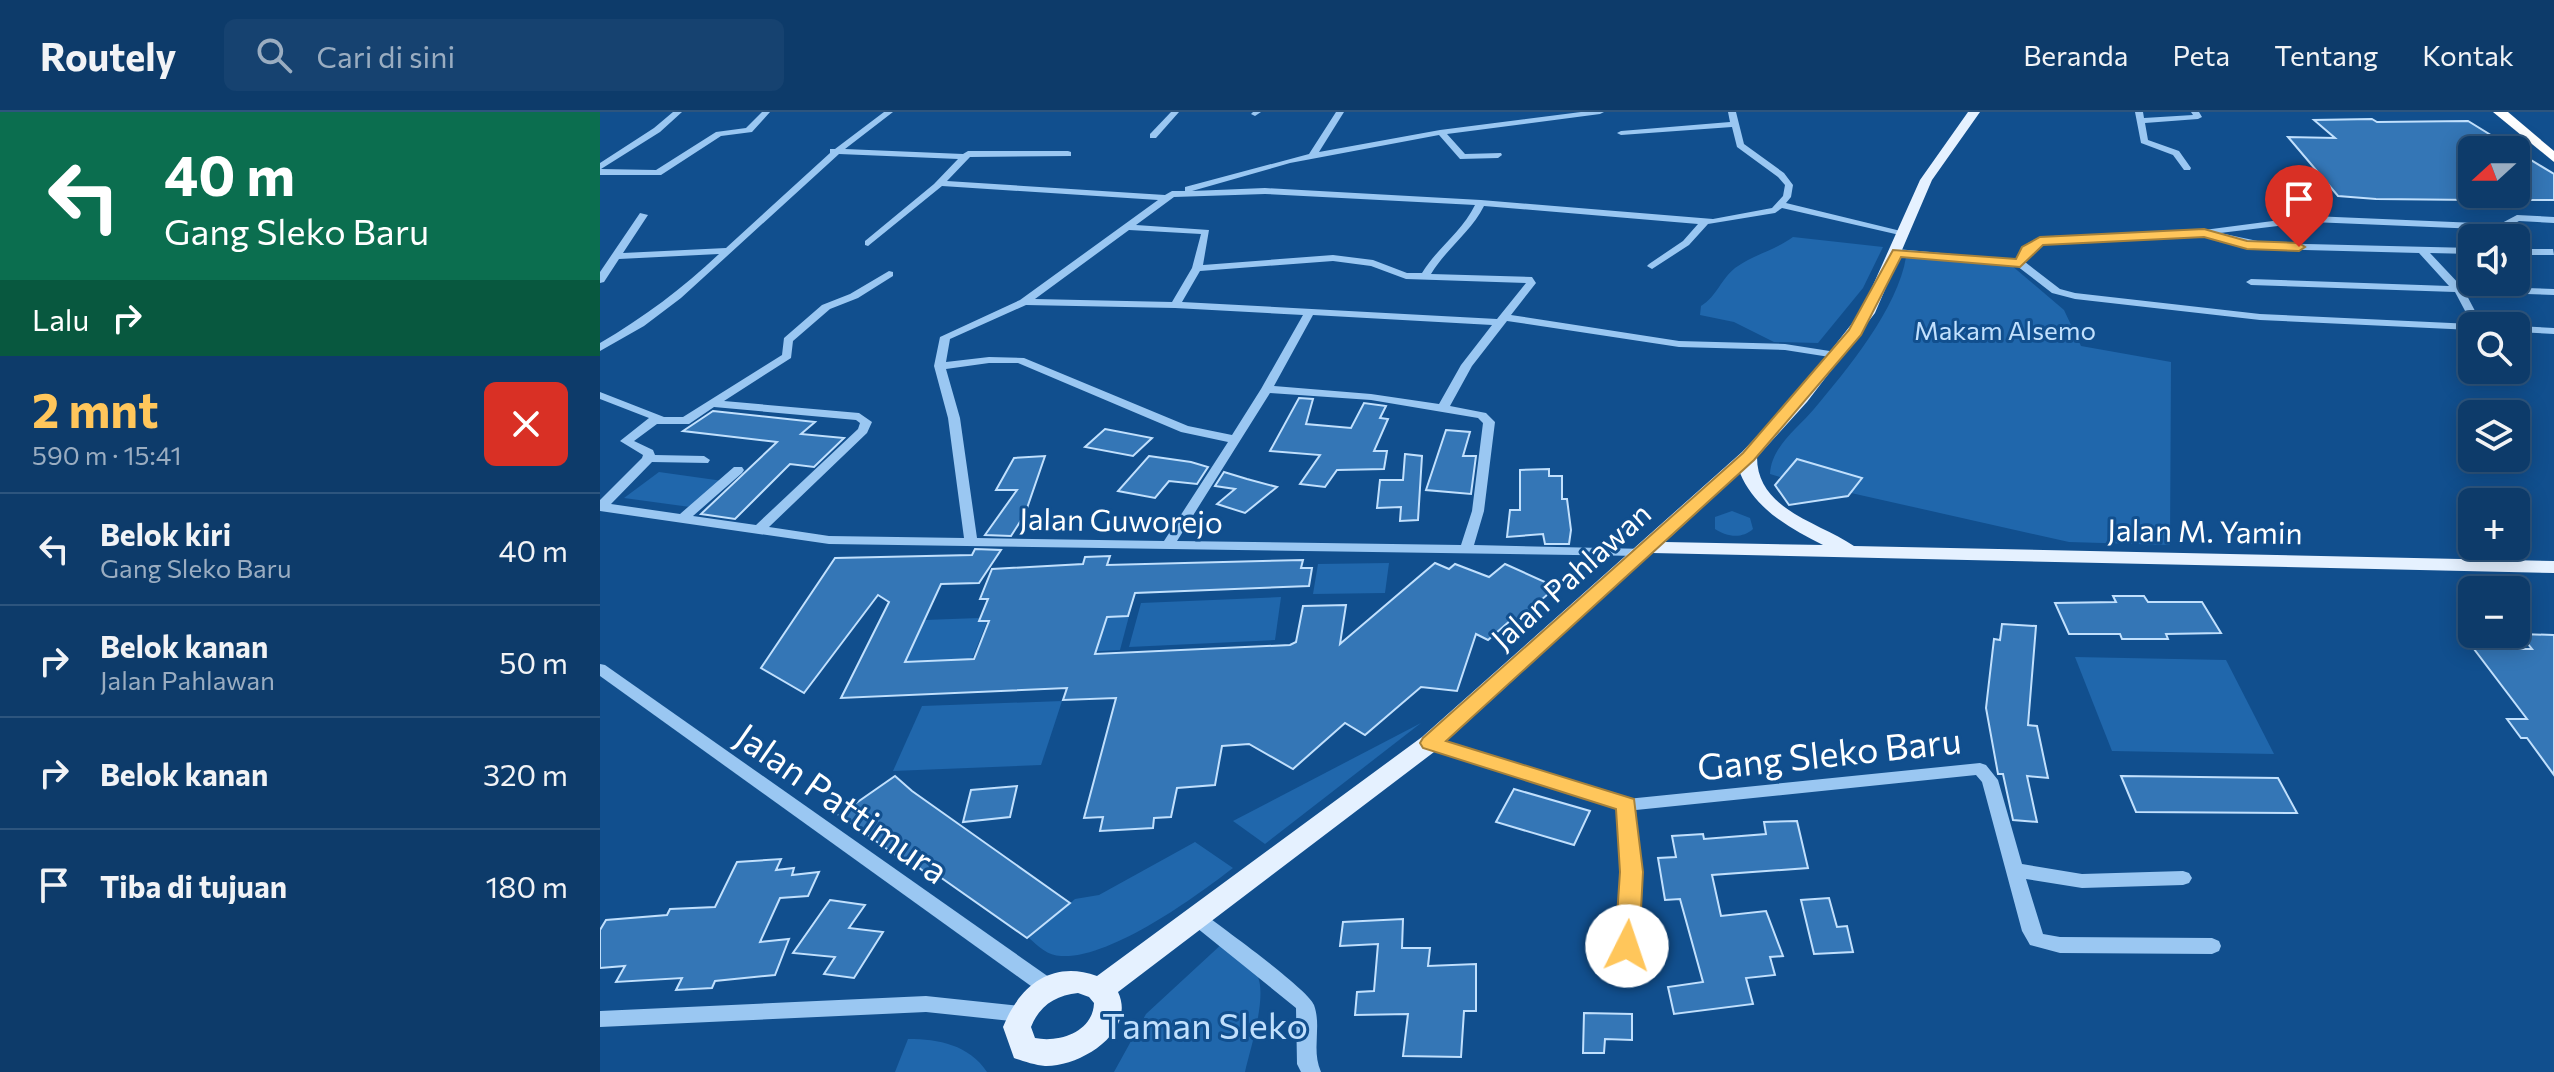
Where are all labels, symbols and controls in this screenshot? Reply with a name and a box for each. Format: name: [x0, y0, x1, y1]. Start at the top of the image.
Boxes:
search box: [224, 19, 784, 91]
text: Routely: [40, 32, 176, 79]
icon: search: [252, 33, 296, 77]
text: Cari di sini: [316, 37, 455, 74]
text: Beranda: [2023, 38, 2128, 72]
text: Peta: [2172, 38, 2230, 72]
text: Tentang: [2274, 38, 2378, 72]
text: Kontak: [2422, 38, 2514, 72]
north arrow: [2458, 136, 2530, 208]
map controls: [2458, 136, 2530, 648]
text: 40 m: [164, 139, 295, 208]
icon: left: [32, 144, 136, 248]
pin: [2265, 165, 2333, 247]
icon: arrive: [2277, 177, 2321, 221]
text: Gang Sleko Baru: [164, 208, 429, 252]
button: sound: [2458, 224, 2530, 296]
icon: right: [105, 296, 149, 340]
text: Lalu: [32, 300, 89, 337]
button: search: [2458, 312, 2530, 384]
park label: Makam Alsemo: [1914, 314, 2096, 345]
text: 2 mnt: [32, 379, 158, 438]
button: close: [484, 382, 568, 466]
button: layers: [2458, 400, 2530, 472]
text: 590 m · 15:41: [32, 439, 182, 470]
button: +: [2458, 488, 2530, 560]
street label: Jalan Pahlawan: [1483, 494, 1657, 656]
street label: Jalan Guworejo: [1019, 499, 1223, 539]
street label: Jalan M. Yamin: [2107, 510, 2303, 550]
text: Belok kiri: [100, 515, 231, 552]
icon: left: [32, 527, 76, 571]
text: 40 m: [499, 531, 568, 568]
text: Gang Sleko Baru: [100, 552, 292, 583]
button: −: [2458, 576, 2530, 648]
text: Belok kanan: [100, 627, 268, 664]
icon: right: [32, 639, 76, 683]
text: 50 m: [499, 643, 568, 680]
text: Jalan Pahlawan: [100, 664, 275, 695]
street label: Jalan Pattimura: [728, 712, 958, 892]
street label: Gang Sleko Baru: [1695, 716, 1963, 788]
icon: right: [32, 751, 76, 795]
text: Belok kanan: [100, 755, 268, 792]
text: 320 m: [483, 755, 568, 792]
icon: arrive: [32, 863, 76, 907]
text: Tiba di tujuan: [100, 867, 287, 904]
text: 180 m: [485, 867, 568, 904]
position arrow: [1585, 904, 1669, 988]
park label: Taman Sleko: [1102, 1002, 1308, 1046]

